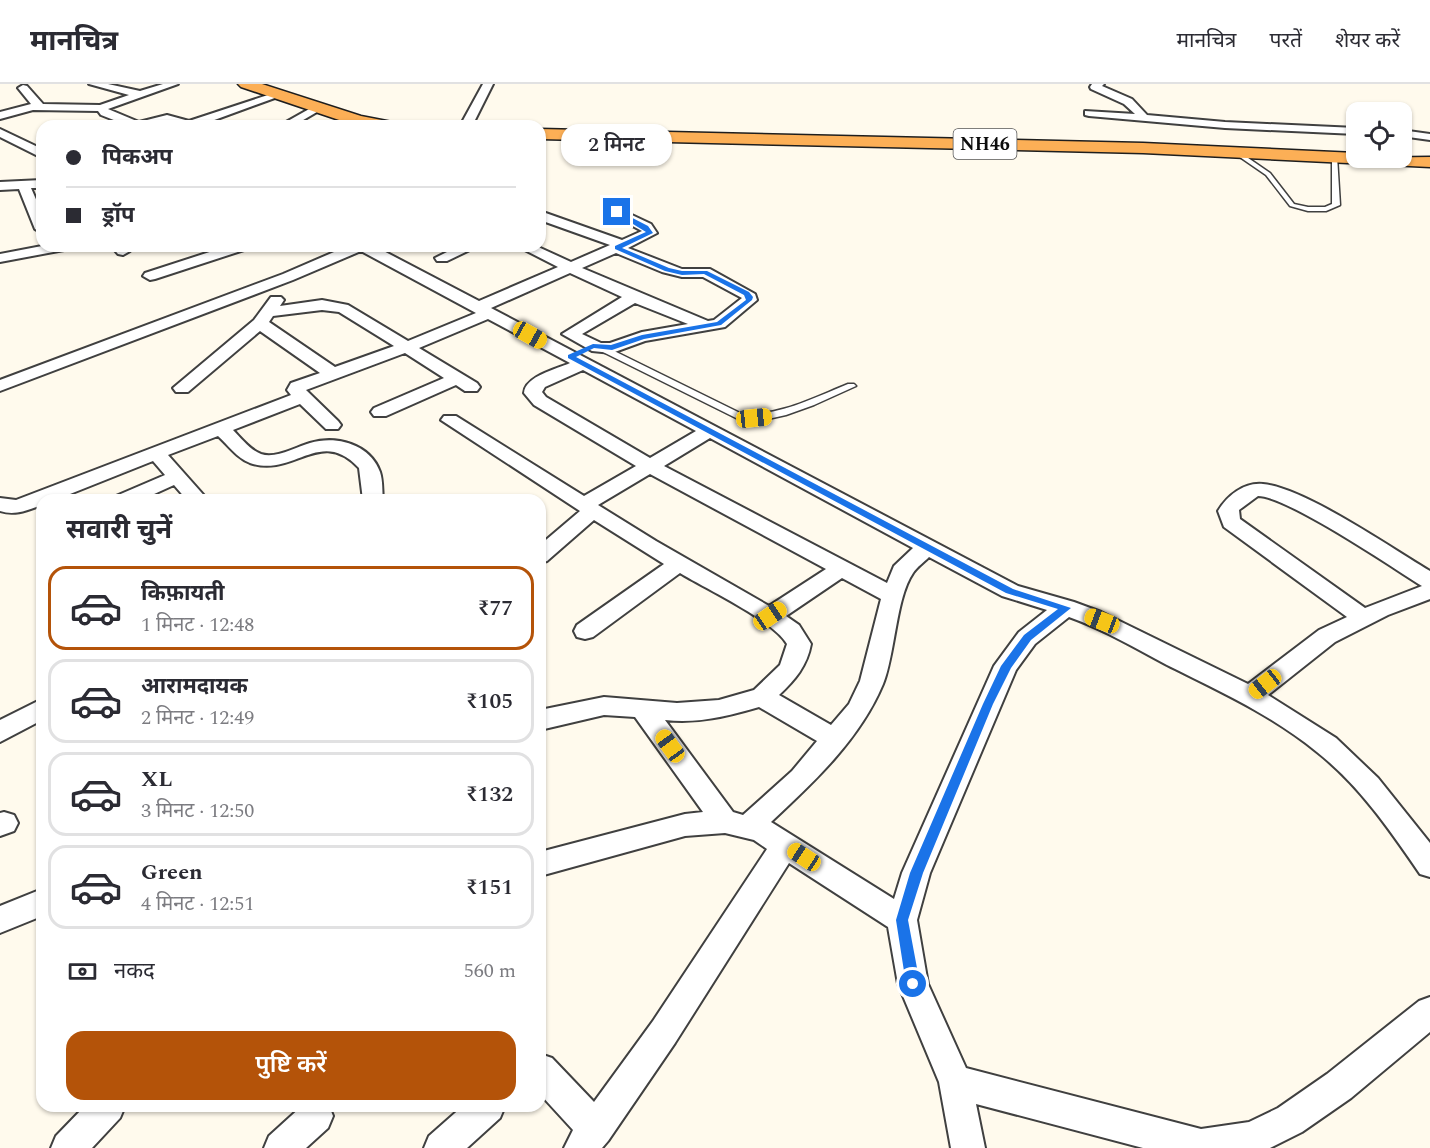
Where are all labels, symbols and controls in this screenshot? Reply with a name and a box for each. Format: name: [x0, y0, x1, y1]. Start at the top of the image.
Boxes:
text: मानचित्र: [30, 20, 118, 63]
text: मानचित्र: [1176, 25, 1236, 57]
text: परतें: [1269, 25, 1302, 57]
text: शेयर करें: [1335, 25, 1400, 57]
map controls: [1346, 102, 1412, 168]
button: locate: [1346, 102, 1412, 168]
callout: 2 मिनट: [562, 125, 672, 167]
road number: NH46: [954, 129, 1016, 159]
text: 2 मिनट: [588, 130, 645, 160]
text: पिकअप: [102, 141, 173, 174]
route end: [603, 198, 630, 225]
text: ड्रॉप: [102, 199, 135, 232]
car: [510, 318, 550, 352]
car: [735, 407, 773, 429]
text: सवारी चुनें: [66, 509, 172, 551]
text: किफ़ायती: [141, 577, 225, 610]
icon: car: [69, 581, 123, 635]
text: ₹77: [478, 592, 513, 625]
car: [750, 598, 790, 634]
car: [1082, 606, 1122, 636]
text: 1 मिनट · 12:48: [141, 610, 254, 640]
car: [1245, 666, 1285, 702]
text: आरामदायक: [141, 670, 248, 703]
icon: car: [69, 674, 123, 728]
text: ₹105: [466, 685, 513, 718]
text: 2 मिनट · 12:49: [141, 703, 254, 733]
car: [652, 726, 688, 766]
text: XL: [141, 763, 172, 796]
icon: car: [69, 767, 123, 821]
text: ₹132: [466, 778, 513, 811]
text: 3 मिनट · 12:50: [141, 796, 254, 826]
car: [784, 840, 824, 874]
text: Green: [141, 856, 203, 889]
icon: car: [69, 860, 123, 914]
text: ₹151: [466, 871, 513, 904]
text: 4 मिनट · 12:51: [141, 889, 254, 919]
icon: cash: [66, 955, 99, 988]
text: नकद: [114, 955, 155, 988]
text: 560 m: [464, 956, 516, 986]
route start: [899, 970, 926, 997]
button: पुष्टि करें: [66, 1031, 516, 1100]

